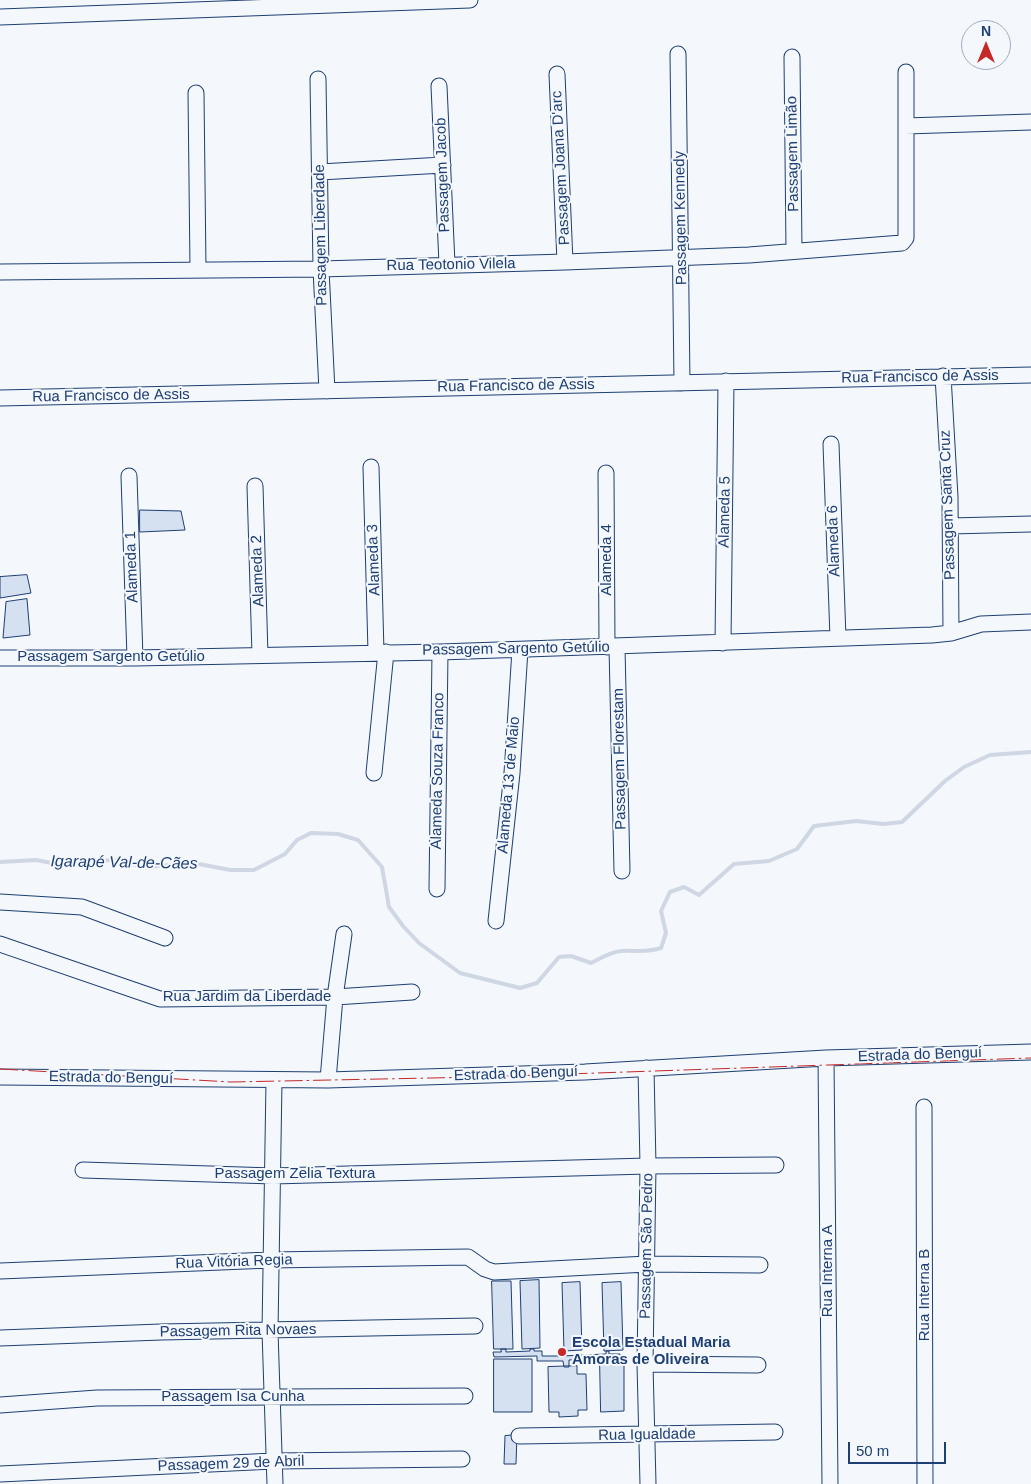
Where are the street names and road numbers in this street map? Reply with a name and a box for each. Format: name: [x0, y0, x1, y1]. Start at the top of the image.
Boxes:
street label: Passagem Joana D'arc: [548, 90, 574, 246]
street label: Passagem Limão: [783, 96, 803, 212]
street label: Passagem Jacob: [432, 117, 454, 233]
street label: Passagem Kennedy: [671, 151, 691, 285]
street label: Passagem Liberdade: [311, 164, 331, 306]
street label: Rua Teotonio Vilela: [386, 255, 516, 275]
street label: Rua Francisco de Assis: [841, 367, 999, 387]
street label: Rua Francisco de Assis: [437, 376, 595, 396]
street label: Rua Francisco de Assis: [32, 386, 190, 406]
street label: Passagem Santa Cruz: [936, 430, 960, 580]
street label: Alameda 5: [715, 476, 735, 548]
street label: Alameda 6: [824, 505, 844, 577]
street label: Alameda 3: [364, 524, 384, 596]
street label: Alameda 4: [598, 524, 616, 596]
street label: Alameda 1: [122, 531, 142, 603]
street label: Alameda 2: [248, 535, 268, 607]
street label: Passagem Sargento Getúlio: [422, 638, 610, 660]
street label: Passagem Sargento Getúlio: [17, 648, 205, 666]
street label: Passagem Florestam: [610, 688, 630, 830]
street label: Alameda Souza Franco: [428, 692, 448, 850]
street label: Alameda 13 de Maio: [494, 716, 524, 854]
street label: Rua Jardim da Liberdade: [163, 988, 331, 1006]
street label: Estrada do Benguí: [858, 1044, 982, 1066]
street label: Estrada do Benguí: [454, 1063, 578, 1085]
street label: Estrada do Benguí: [49, 1068, 173, 1088]
street label: Passagem Zelia Textura: [215, 1165, 375, 1183]
street label: Passagem São Pedro: [637, 1173, 657, 1319]
street label: Rua Interna A: [819, 1225, 837, 1317]
street label: Rua Interna B: [916, 1249, 934, 1341]
street label: Rua Vitória Regia: [175, 1251, 293, 1273]
street label: Passagem Rita Novaes: [159, 1321, 317, 1341]
street label: Passagem Isa Cunha: [161, 1388, 305, 1406]
street label: Rua Igualdade: [598, 1425, 696, 1445]
street label: Passagem 29 de Abril: [157, 1452, 305, 1476]

